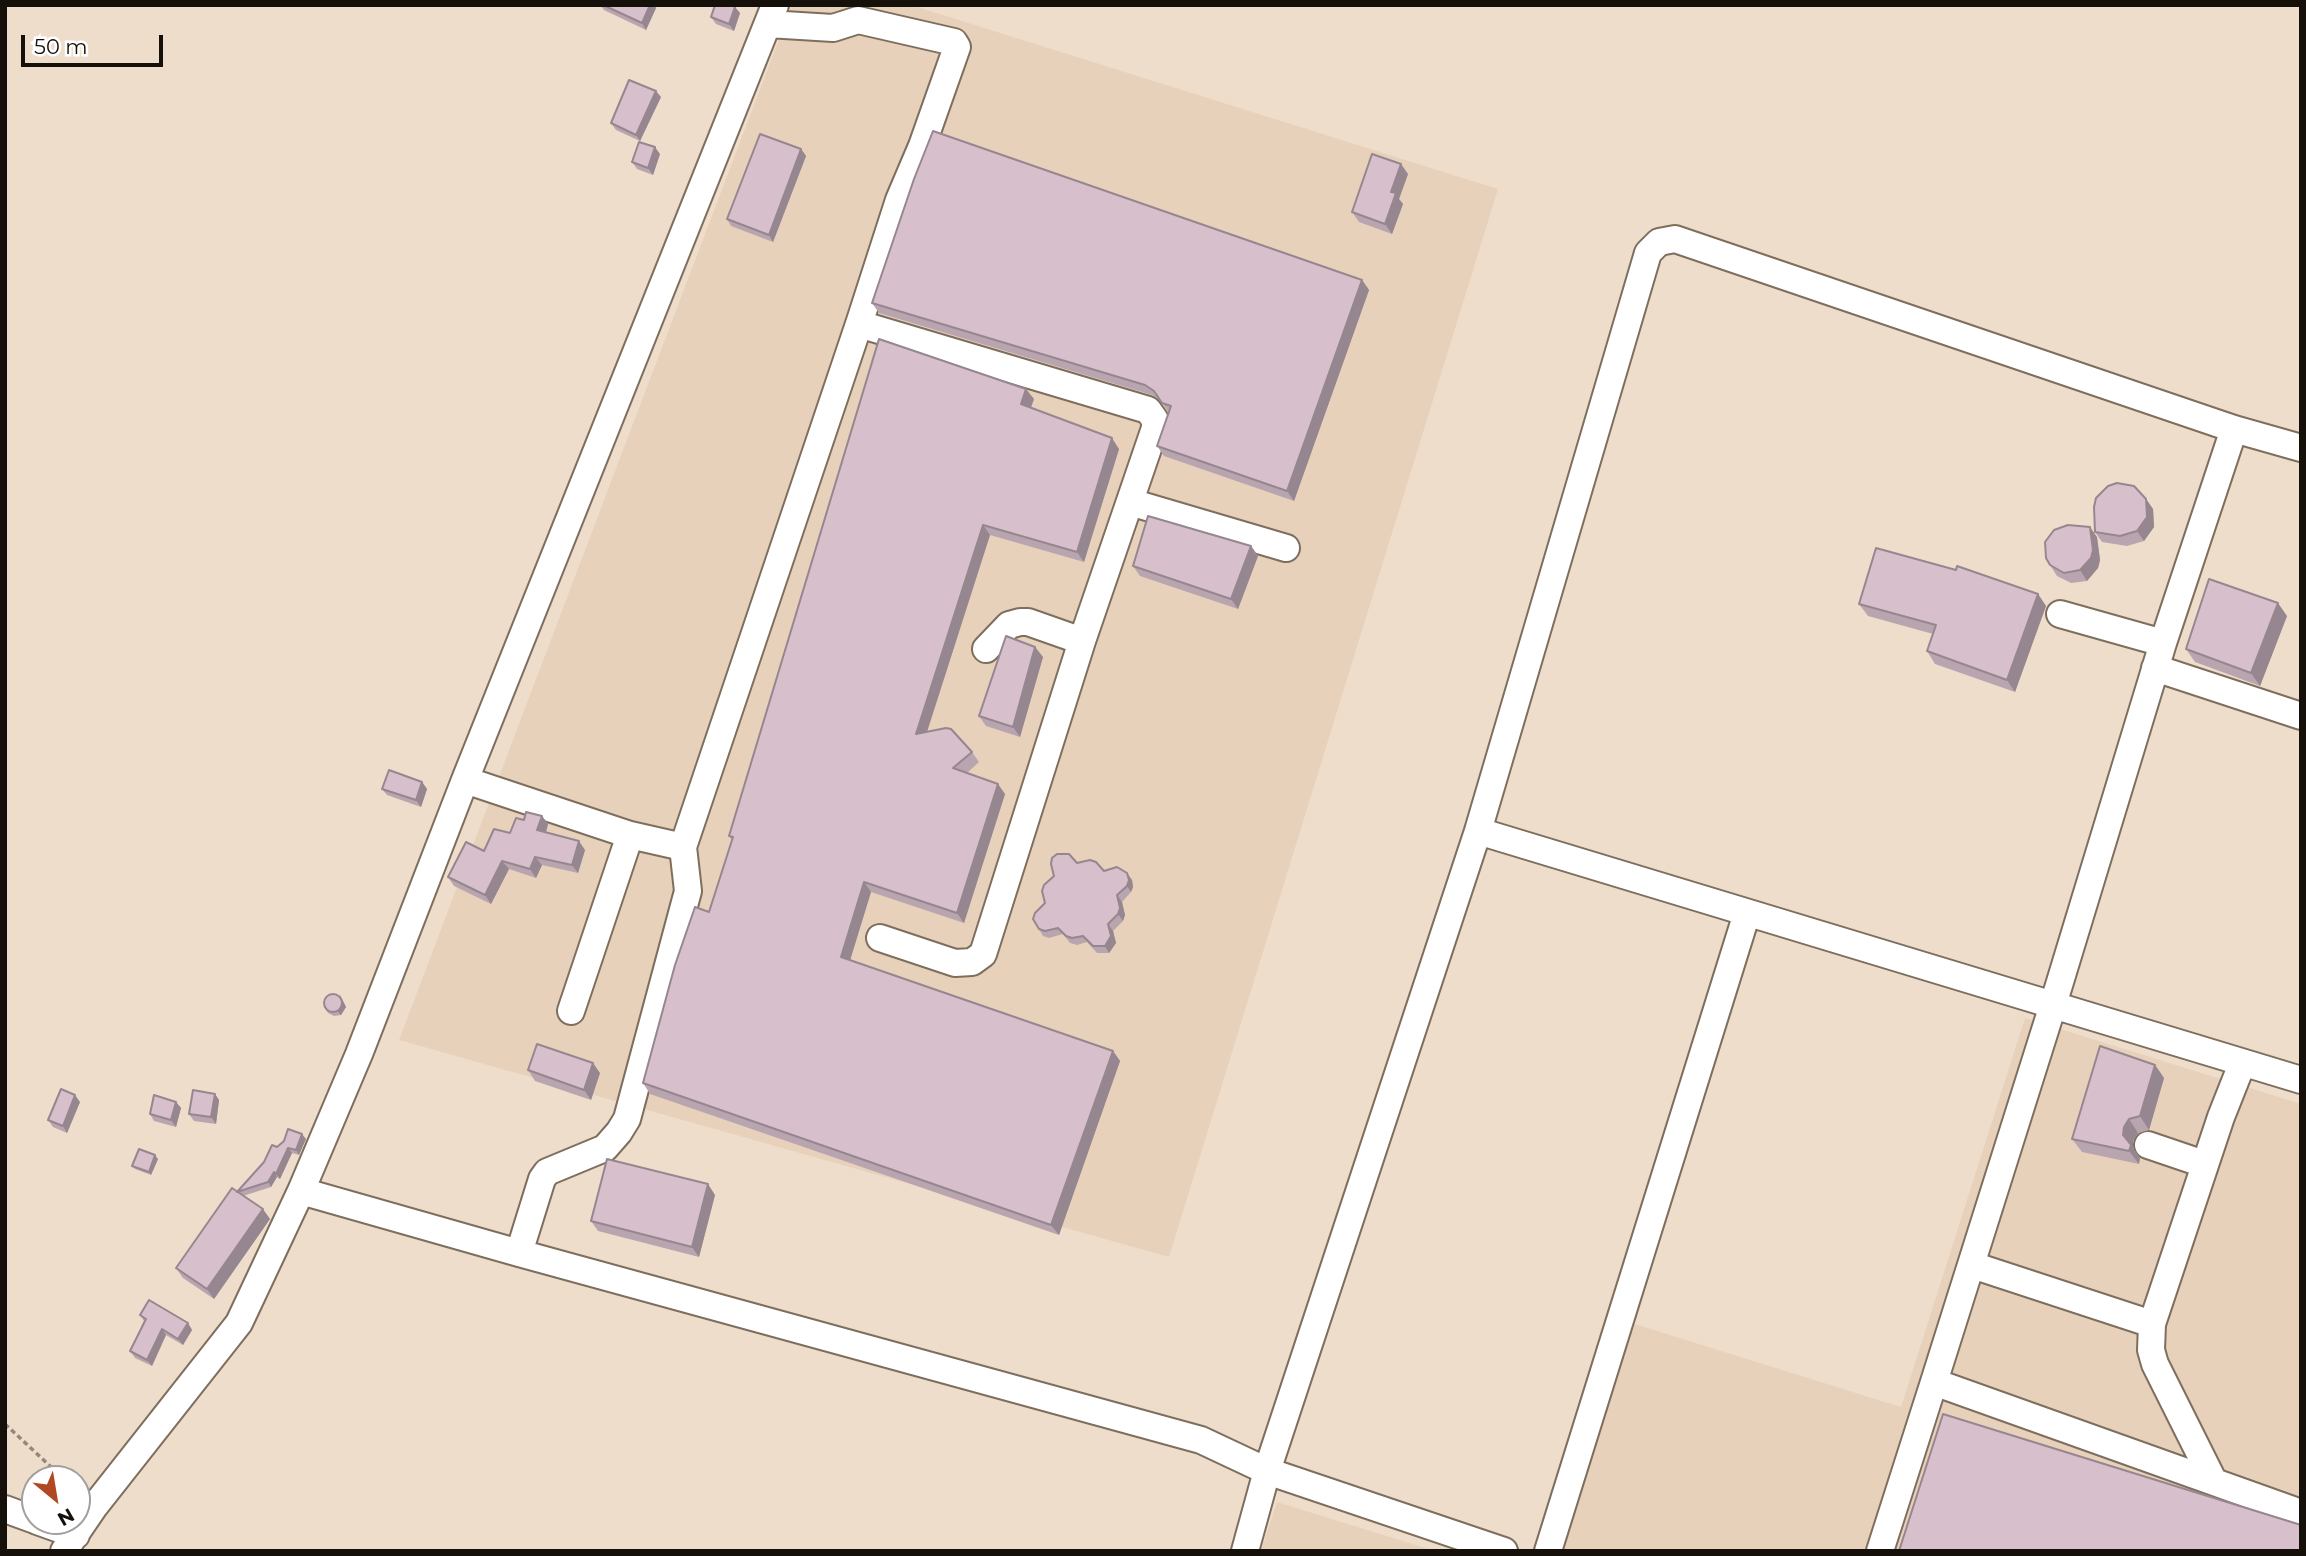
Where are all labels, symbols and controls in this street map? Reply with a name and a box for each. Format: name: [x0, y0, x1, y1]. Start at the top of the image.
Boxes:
scale bar: [24, 21, 166, 65]
text: 50 m: [34, 34, 88, 59]
north arrow: [21, 1465, 91, 1535]
text: N: [53, 1503, 78, 1531]

